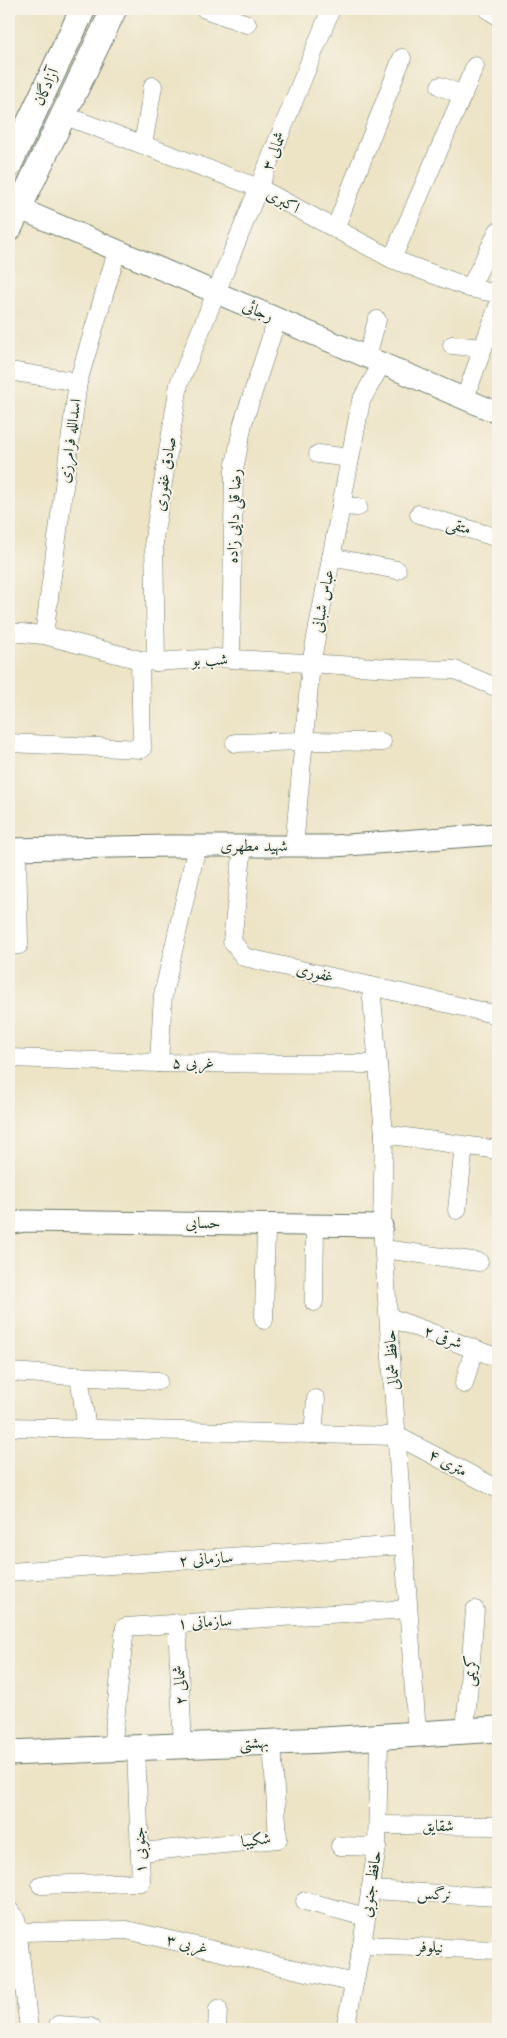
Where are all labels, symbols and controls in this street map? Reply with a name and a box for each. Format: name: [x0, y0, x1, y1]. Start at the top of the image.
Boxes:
street label: آزادگان: [28, 63, 65, 109]
street label: ۳ شمالی: [256, 128, 292, 174]
street label: اکبری: [262, 183, 304, 219]
street label: رجائی: [239, 295, 277, 327]
street label: اسدالله فرامرزی: [53, 397, 87, 485]
street label: صادق غفوری: [148, 435, 182, 513]
street label: رضا قلی دایی زاده: [221, 468, 247, 564]
street label: متقی: [444, 512, 474, 540]
street label: عباس شبانی: [306, 568, 340, 634]
street label: شب بو: [190, 649, 228, 671]
street label: شهید مطهری: [220, 835, 288, 857]
street label: غفوری: [294, 958, 336, 988]
street label: ۵ غربی: [172, 1052, 214, 1074]
street label: حسابی: [185, 1212, 221, 1234]
street label: ۲ شرقی: [421, 1320, 465, 1354]
street label: حافظ شمالی: [379, 1329, 405, 1391]
street label: ۴ متری: [425, 1444, 471, 1482]
street label: سازمانی ۲: [178, 1546, 234, 1572]
street label: سازمانی ۱: [177, 1610, 233, 1634]
street label: کریمی: [458, 1655, 482, 1687]
street label: شمالی ۲: [168, 1664, 192, 1706]
street label: بهشتی: [239, 1731, 269, 1755]
street label: شقایق: [422, 1815, 454, 1837]
street label: ۱ جنوبی: [128, 1826, 152, 1874]
street label: شکیبا: [240, 1827, 272, 1853]
street label: حافظ جنوبی: [355, 1849, 387, 1919]
street label: نرگس: [416, 1882, 452, 1906]
street label: ۳ غربی: [164, 1929, 210, 1959]
street label: نیلوفر: [414, 1935, 444, 1958]

